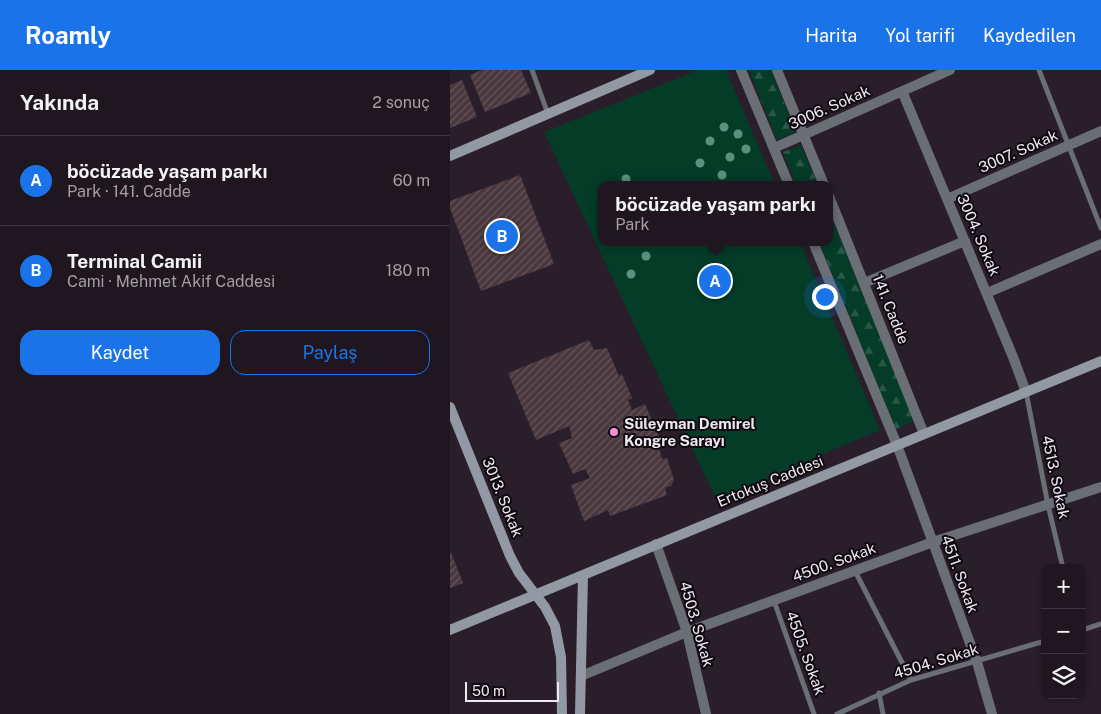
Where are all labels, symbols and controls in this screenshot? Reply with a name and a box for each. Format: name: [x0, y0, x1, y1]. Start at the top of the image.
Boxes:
text: Roamly: [25, 21, 111, 49]
text: Harita: [805, 25, 857, 46]
text: Yol tarifi: [885, 25, 955, 46]
text: Kaydedilen: [983, 25, 1076, 46]
street label: 3006. Sokak: [786, 81, 872, 133]
text: Yakında: [20, 90, 99, 115]
text: 2 sonuç: [372, 93, 430, 112]
street label: 3007. Sokak: [976, 126, 1060, 176]
text: böcüzade yaşam parkı: [67, 160, 267, 182]
text: A: [30, 171, 42, 190]
text: 60 m: [393, 171, 430, 190]
popup: [598, 181, 833, 246]
text: Park · 141. Cadde: [67, 182, 191, 201]
street label: 3004. Sokak: [954, 191, 1004, 279]
text: böcüzade yaşam parkı: [615, 193, 816, 215]
text: Park: [615, 215, 649, 234]
pin: B: [486, 217, 518, 255]
text: Terminal Camii: [67, 250, 202, 272]
text: B: [31, 261, 41, 280]
text: 180 m: [386, 261, 430, 280]
pin: A: [699, 262, 731, 300]
text: Cami · Mehmet Akif Caddesi: [67, 272, 275, 291]
street label: 141. Cadde: [869, 272, 913, 346]
your location: [812, 284, 838, 310]
button: Kaydet: [20, 330, 220, 375]
button: Paylaş: [230, 330, 430, 375]
place label: Süleyman Demirel Kongre Sarayı: [624, 415, 756, 449]
marker: Süleyman Demirel Kongre Sarayı: [608, 426, 620, 438]
street label: 4513. Sokak: [1039, 434, 1073, 520]
street label: Ertokuş Caddesi: [714, 452, 826, 510]
street label: 3013. Sokak: [479, 455, 527, 539]
street label: 4511. Sokak: [938, 533, 982, 615]
street label: 4500. Sokak: [790, 539, 878, 585]
map controls: [1041, 564, 1086, 699]
button: +: [1041, 564, 1086, 609]
street label: 4503. Sokak: [677, 579, 717, 669]
street label: 4505. Sokak: [783, 609, 829, 697]
button: −: [1041, 609, 1086, 654]
street label: 4504. Sokak: [891, 640, 981, 682]
button: layers: [1041, 654, 1086, 699]
scale bar: [465, 679, 559, 702]
text: 50 m: [472, 683, 505, 699]

